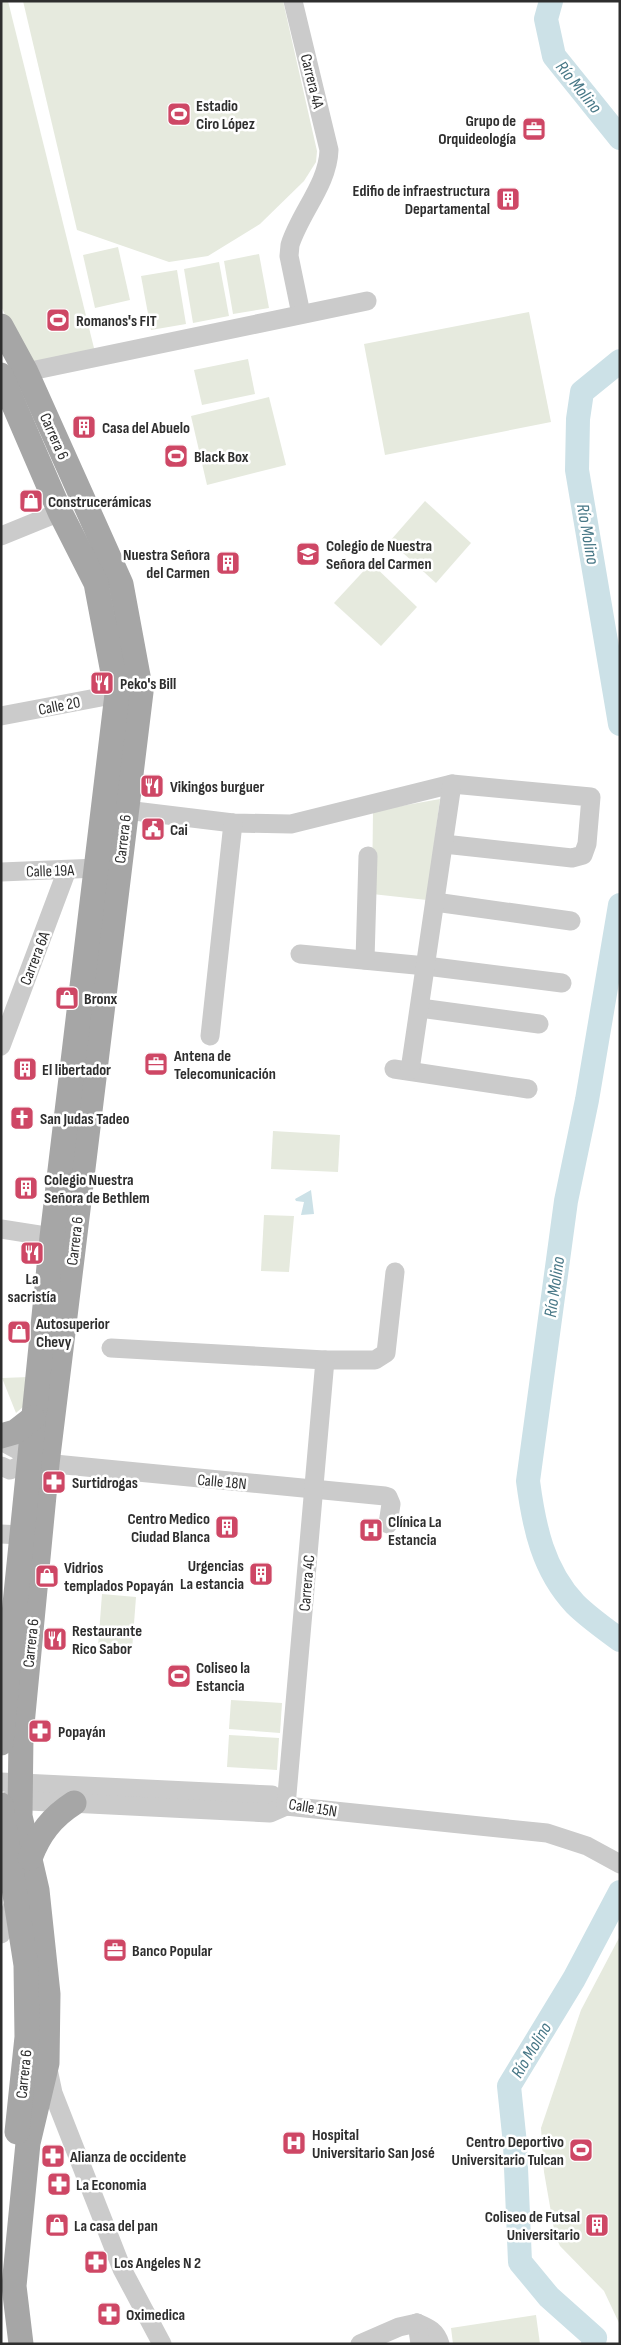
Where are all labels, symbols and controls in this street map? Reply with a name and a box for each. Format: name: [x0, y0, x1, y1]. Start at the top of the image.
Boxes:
street label: Carrera 4A: [296, 52, 328, 111]
water label: Río Molino: [551, 57, 606, 118]
place label: Estadio Ciro López: [196, 97, 255, 134]
sports icon: Estadio Ciro López: [166, 101, 192, 127]
place label: Grupo de Orquideología: [438, 112, 516, 149]
office icon: Grupo de Orquideología: [521, 116, 547, 142]
place label: Edifio de infraestructura Departamental: [353, 182, 490, 219]
building icon: Edifio de infraestructura Departamental: [495, 186, 521, 212]
sports icon: Romanos's FIT: [45, 307, 71, 333]
place label: Romanos's FIT: [76, 312, 157, 331]
street label: Carrera 6: [35, 410, 72, 463]
building icon: Casa del Abuelo: [71, 414, 97, 440]
place label: Casa del Abuelo: [102, 419, 190, 438]
sports icon: Black Box: [163, 443, 189, 469]
place label: Black Box: [194, 448, 249, 467]
shop icon: Construcerámicas: [18, 488, 44, 514]
place label: Construcerámicas: [48, 493, 152, 512]
water label: Río Molino: [572, 502, 603, 567]
place label: Colegio de Nuestra Señora del Carmen: [326, 537, 432, 574]
school or university icon: Colegio de Nuestra Señora del Carmen: [295, 541, 321, 567]
place label: Nuestra Señora del Carmen: [123, 546, 210, 583]
building icon: Nuestra Señora del Carmen: [215, 550, 241, 576]
restaurant icon: Peko's Bill: [89, 670, 115, 696]
place label: Peko's Bill: [120, 675, 176, 694]
street label: Calle 20: [37, 693, 82, 720]
restaurant icon: Vikingos burguer: [139, 773, 165, 799]
place label: Vikingos burguer: [170, 778, 265, 797]
street label: Carrera 6: [111, 814, 136, 865]
public building icon: Cai: [140, 816, 166, 842]
place label: Cai: [170, 821, 188, 840]
street label: Calle 19A: [26, 861, 75, 882]
street label: Carrera 6A: [17, 929, 54, 988]
shop icon: Bronx: [54, 985, 80, 1011]
place label: Bronx: [84, 990, 118, 1009]
place label: Antena de Telecomunicación: [173, 1047, 276, 1084]
office icon: Antena de Telecomunicación: [143, 1051, 169, 1077]
building icon: El libertador: [12, 1056, 38, 1082]
place label: El libertador: [42, 1061, 111, 1080]
church icon: San Judas Tadeo: [9, 1105, 35, 1131]
place label: San Judas Tadeo: [40, 1110, 129, 1129]
place label: Colegio Nuestra Señora de Bethlem: [44, 1171, 150, 1208]
building icon: Colegio Nuestra Señora de Bethlem: [13, 1175, 39, 1201]
street label: Carrera 6: [63, 1216, 88, 1267]
restaurant icon: La sacristía: [19, 1240, 45, 1266]
water label: Río Molino: [540, 1255, 569, 1319]
place label: La sacristía: [8, 1270, 56, 1307]
place label: Autosuperior Chevy: [35, 1315, 110, 1352]
shop icon: Autosuperior Chevy: [6, 1319, 32, 1345]
pharmacy icon: Surtidrogas: [41, 1469, 67, 1495]
street label: Calle 18N: [196, 1471, 247, 1494]
place label: Surtidrogas: [72, 1474, 138, 1493]
place label: Centro Medico Ciudad Blanca: [127, 1510, 210, 1547]
place label: Clínica La Estancia: [388, 1513, 442, 1550]
building icon: Centro Medico Ciudad Blanca: [214, 1514, 240, 1540]
hospital icon: Clínica La Estancia: [358, 1517, 384, 1543]
street label: Carrera 4C: [296, 1554, 319, 1612]
place label: Urgencias La estancia: [180, 1557, 244, 1594]
place label: Vidrios templados Popayán: [64, 1559, 174, 1596]
building icon: Urgencias La estancia: [248, 1561, 274, 1587]
shop icon: Vidrios templados Popayán: [34, 1563, 60, 1589]
street label: Carrera 6: [19, 1618, 44, 1669]
place label: Restaurante Rico Sabor: [72, 1622, 142, 1659]
restaurant icon: Restaurante Rico Sabor: [42, 1626, 68, 1652]
place label: Coliseo la Estancia: [196, 1659, 250, 1696]
sports icon: Coliseo la Estancia: [166, 1663, 192, 1689]
pharmacy icon: Popayán: [27, 1718, 53, 1744]
place label: Popayán: [58, 1723, 106, 1742]
street label: Calle 15N: [287, 1795, 338, 1822]
office icon: Banco Popular: [102, 1937, 128, 1963]
place label: Banco Popular: [132, 1942, 212, 1961]
water label: Río Molino: [507, 2018, 557, 2082]
street label: Carrera 6: [12, 2049, 37, 2100]
place label: Hospital Universitario San José: [312, 2126, 435, 2163]
hospital icon: Hospital Universitario San José: [281, 2130, 307, 2156]
place label: Centro Deportivo Universitario Tulcan: [452, 2133, 564, 2170]
sports icon: Centro Deportivo Universitario Tulcan: [568, 2137, 594, 2163]
pharmacy icon: Alianza de occidente: [40, 2143, 66, 2169]
place label: Alianza de occidente: [69, 2148, 187, 2167]
pharmacy icon: La Economia: [46, 2171, 72, 2197]
place label: La Economia: [76, 2176, 146, 2195]
place label: Coliseo de Futsal Universitario: [485, 2208, 580, 2245]
shop icon: La casa del pan: [44, 2212, 70, 2238]
building icon: Coliseo de Futsal Universitario: [584, 2212, 610, 2238]
place label: La casa del pan: [74, 2217, 158, 2236]
pharmacy icon: Los Angeles N 2: [83, 2249, 109, 2275]
place label: Los Angeles N 2: [114, 2254, 201, 2273]
pharmacy icon: Oximedica: [96, 2301, 122, 2327]
place label: Oximedica: [126, 2306, 185, 2325]

